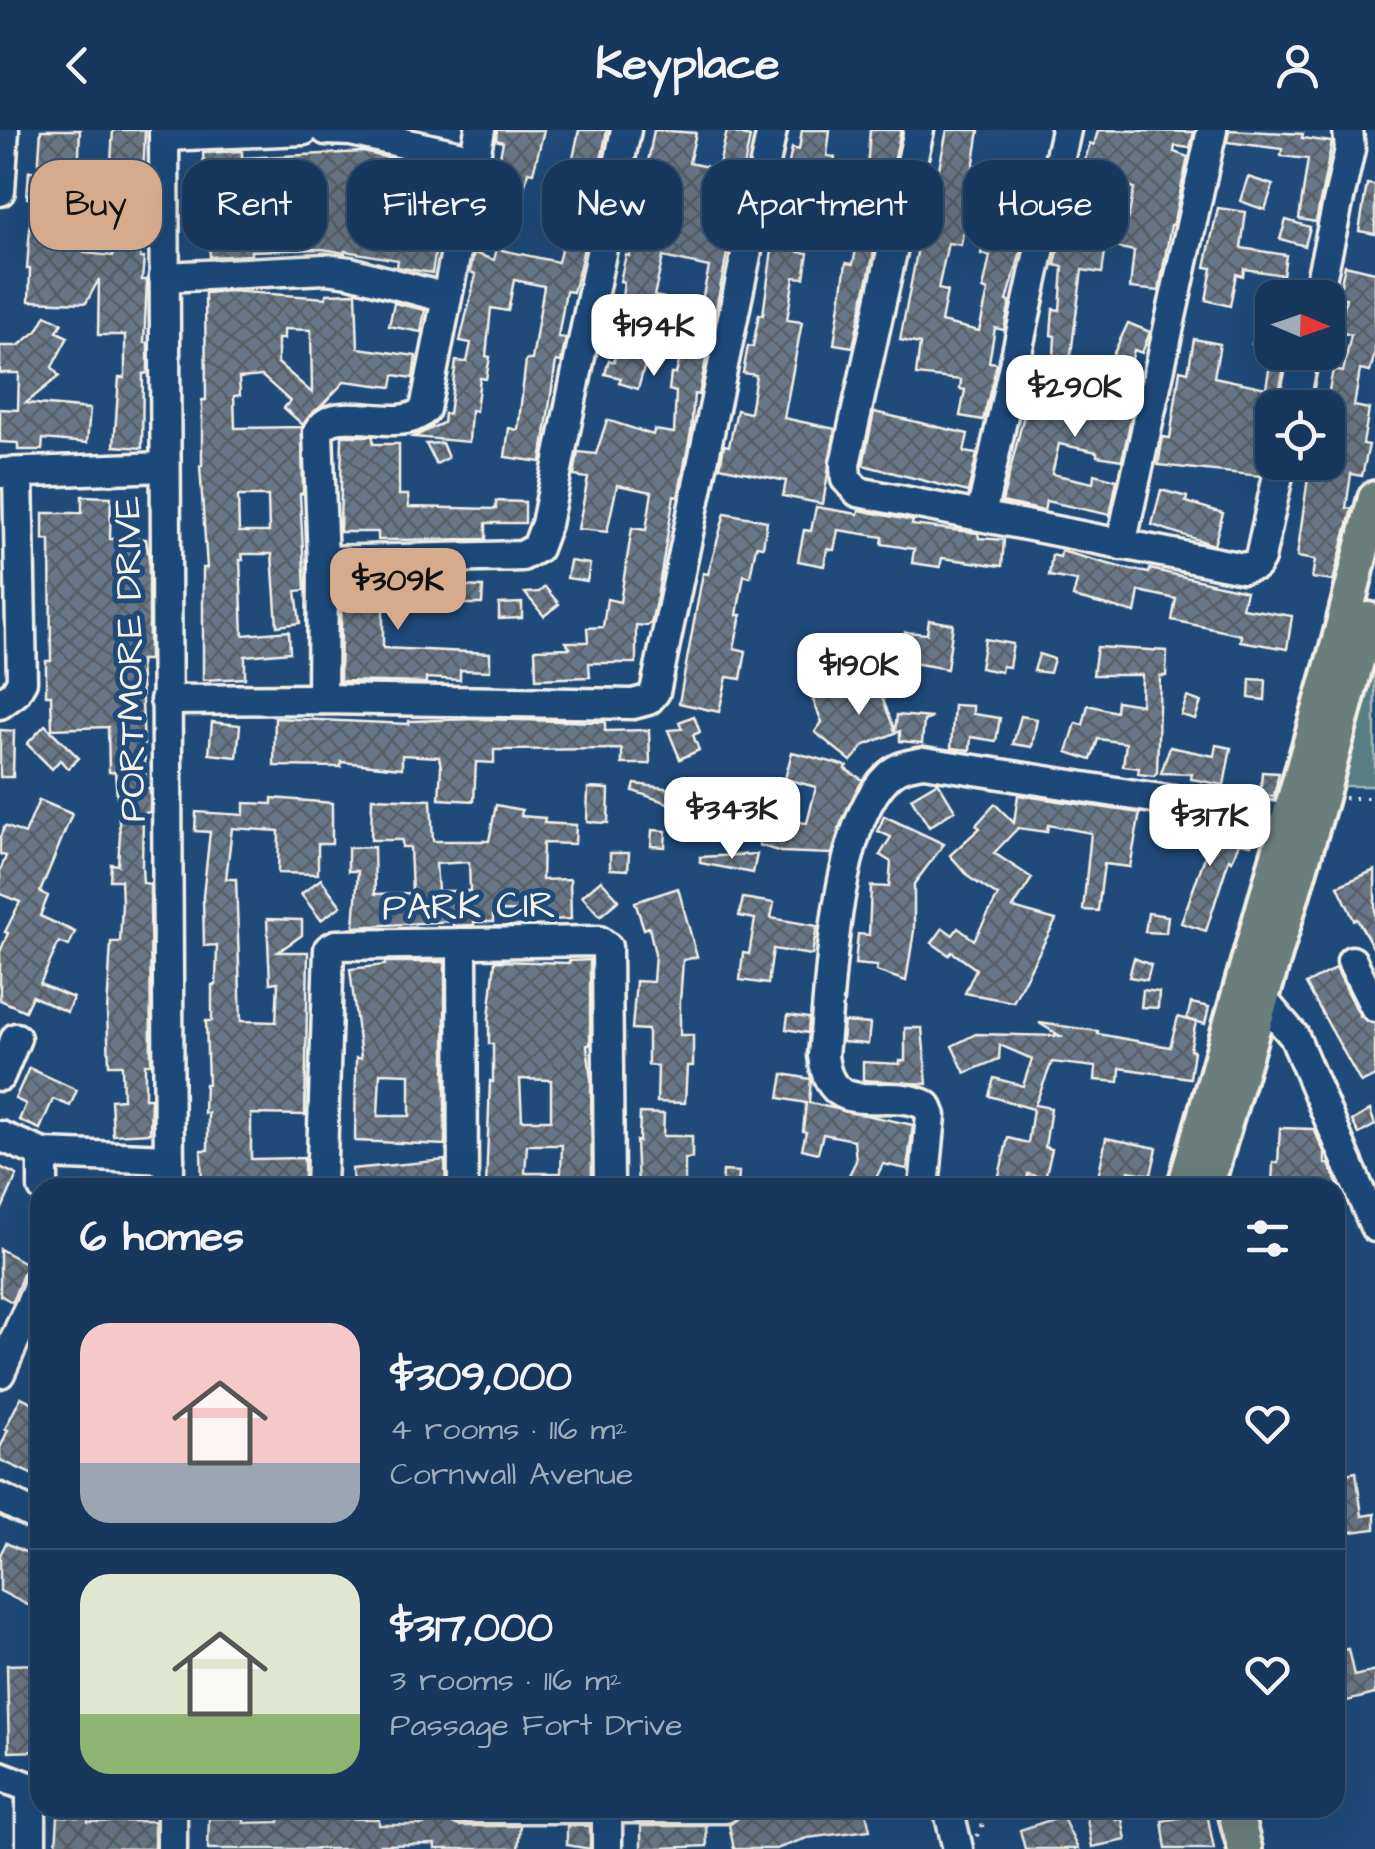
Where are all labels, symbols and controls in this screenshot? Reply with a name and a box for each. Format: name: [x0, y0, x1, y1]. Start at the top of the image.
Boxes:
text: Keyplace: [595, 34, 780, 96]
icon: back: [50, 38, 105, 93]
icon: person: [1270, 38, 1325, 93]
chip: Buy: [30, 160, 162, 250]
chip: Rent: [182, 160, 327, 250]
chip: Filters: [347, 160, 522, 250]
chip: New: [542, 160, 682, 250]
chip: Apartment: [702, 160, 943, 250]
chip: House: [963, 160, 1128, 250]
north arrow: [1255, 280, 1345, 370]
map controls: [1255, 280, 1345, 480]
pin: $194K: [584, 294, 724, 379]
text: $194K: [613, 304, 695, 349]
pin: $290K: [1005, 355, 1145, 440]
text: $290K: [1028, 365, 1122, 410]
button: locate: [1255, 390, 1345, 480]
street label: PORTMORE DRIVE: [102, 496, 160, 822]
pin: $309K: [328, 548, 468, 633]
text: $309K: [352, 558, 444, 603]
pin: $190K: [789, 633, 929, 718]
text: $190K: [819, 643, 899, 688]
pin: $343K: [662, 777, 802, 862]
pin: $317K: [1140, 784, 1280, 869]
text: $343K: [686, 787, 778, 832]
text: $317K: [1171, 794, 1249, 839]
street label: PARK CIR: [382, 879, 556, 935]
text: 6 homes: [80, 1209, 244, 1267]
icon: filters: [1240, 1211, 1295, 1266]
text: $309,000: [390, 1349, 572, 1407]
icon: home: [160, 1363, 280, 1483]
icon: heart: [1240, 1396, 1295, 1451]
text: 4 rooms · 116 m²: [390, 1407, 627, 1452]
text: Cornwall Avenue: [390, 1452, 633, 1497]
text: $317,000: [390, 1600, 553, 1658]
icon: home: [160, 1614, 280, 1734]
icon: heart: [1240, 1647, 1295, 1702]
text: 3 rooms · 116 m²: [390, 1658, 622, 1703]
text: Passage Fort Drive: [390, 1703, 682, 1748]

